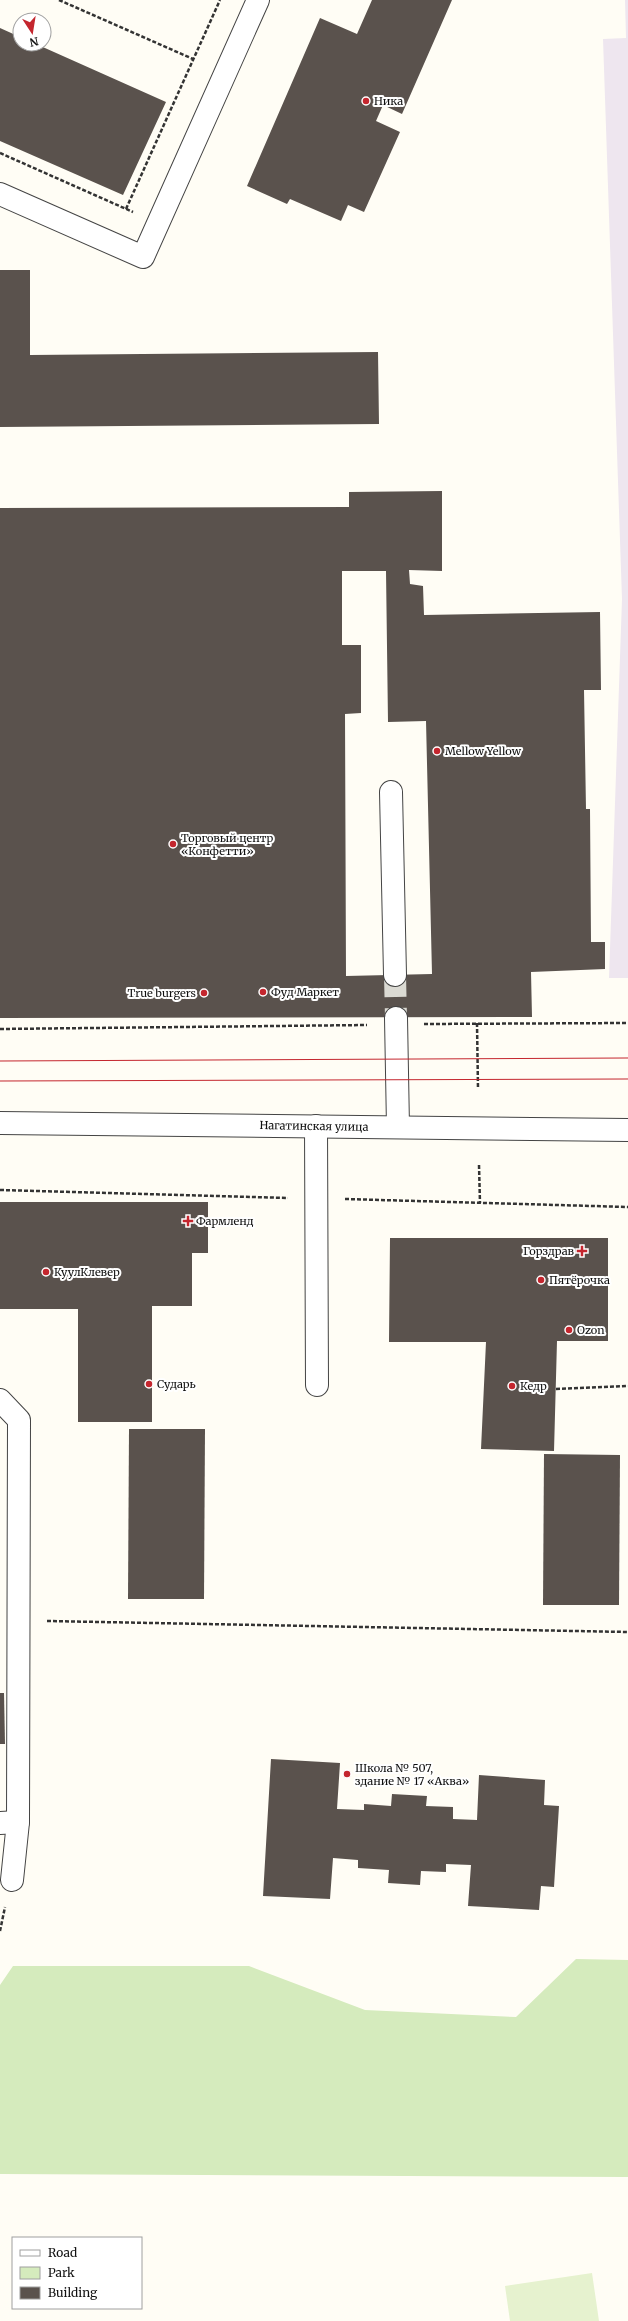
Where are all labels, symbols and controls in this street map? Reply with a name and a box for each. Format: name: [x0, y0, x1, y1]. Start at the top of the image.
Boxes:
north arrow: [12, 12, 52, 52]
text: N: [28, 34, 40, 50]
place label: Ника: [374, 94, 403, 108]
marker: Ника: [361, 96, 371, 106]
place label: Mellow Yellow: [445, 744, 522, 758]
marker: Mellow Yellow: [432, 746, 442, 756]
place label: Торговый центр «Конфетти»: [181, 831, 274, 858]
marker: Торговый центр «Конфетти»: [168, 839, 178, 849]
place label: Фуд Маркет: [271, 985, 339, 999]
place label: True burgers: [128, 986, 196, 1000]
marker: Фуд Маркет: [258, 987, 268, 997]
marker: True burgers: [199, 988, 209, 998]
street label: Нагатинская улица: [259, 1118, 369, 1134]
place label: Фармленд: [196, 1214, 254, 1228]
marker: Фармленд: [183, 1216, 193, 1226]
place label: Горздрав: [523, 1244, 575, 1258]
marker: Горздрав: [577, 1246, 587, 1256]
place label: КуулКлевер: [54, 1265, 120, 1279]
marker: КуулКлевер: [41, 1267, 51, 1277]
place label: Пятёрочка: [549, 1273, 610, 1287]
marker: Пятёрочка: [536, 1275, 546, 1285]
place label: Ozon: [577, 1323, 605, 1337]
marker: Ozon: [564, 1325, 574, 1335]
place label: Сударь: [157, 1377, 196, 1391]
marker: Сударь: [144, 1379, 154, 1389]
place label: Кедр: [520, 1379, 547, 1393]
marker: Кедр: [507, 1381, 517, 1391]
place label: Школа № 507, здание № 17 «Аква»: [355, 1761, 469, 1788]
marker: Школа № 507, здание № 17 «Аква»: [342, 1769, 352, 1779]
legend: [12, 2237, 142, 2309]
text: Road: [48, 2245, 77, 2260]
text: Park: [48, 2265, 75, 2280]
text: Building: [48, 2285, 98, 2300]

